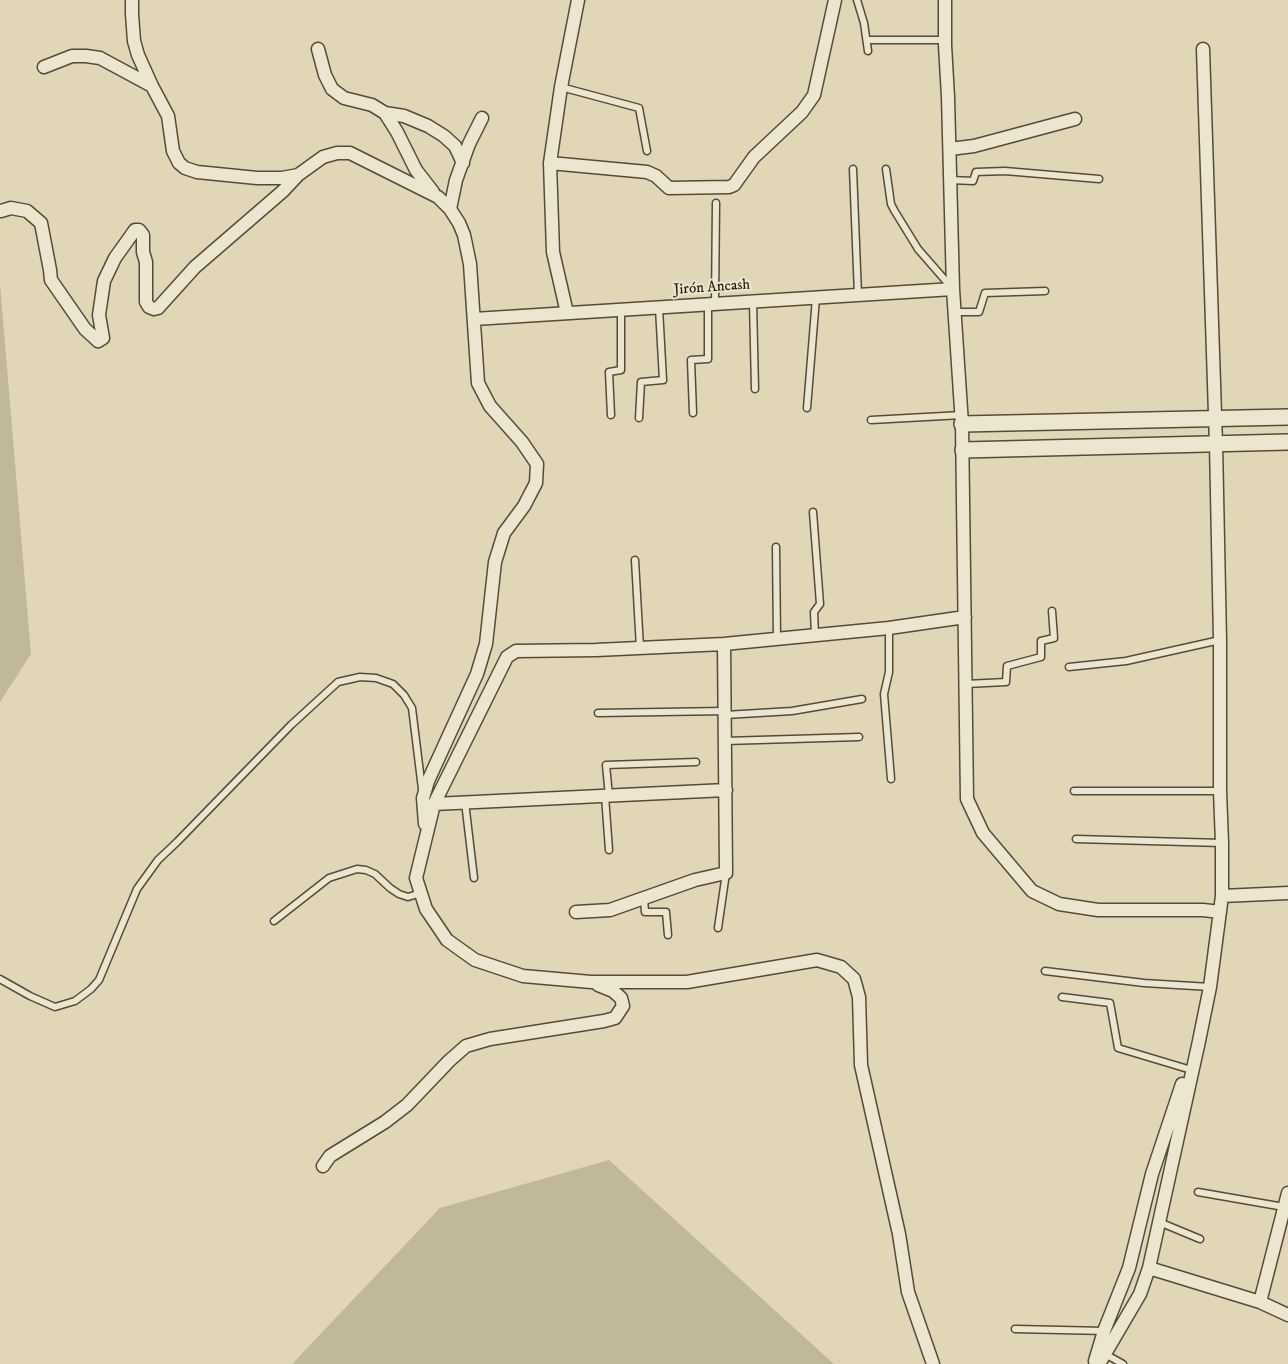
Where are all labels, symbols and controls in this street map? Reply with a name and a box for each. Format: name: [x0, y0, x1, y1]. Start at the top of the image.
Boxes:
street label: Jirón Ancash: [673, 276, 751, 300]

